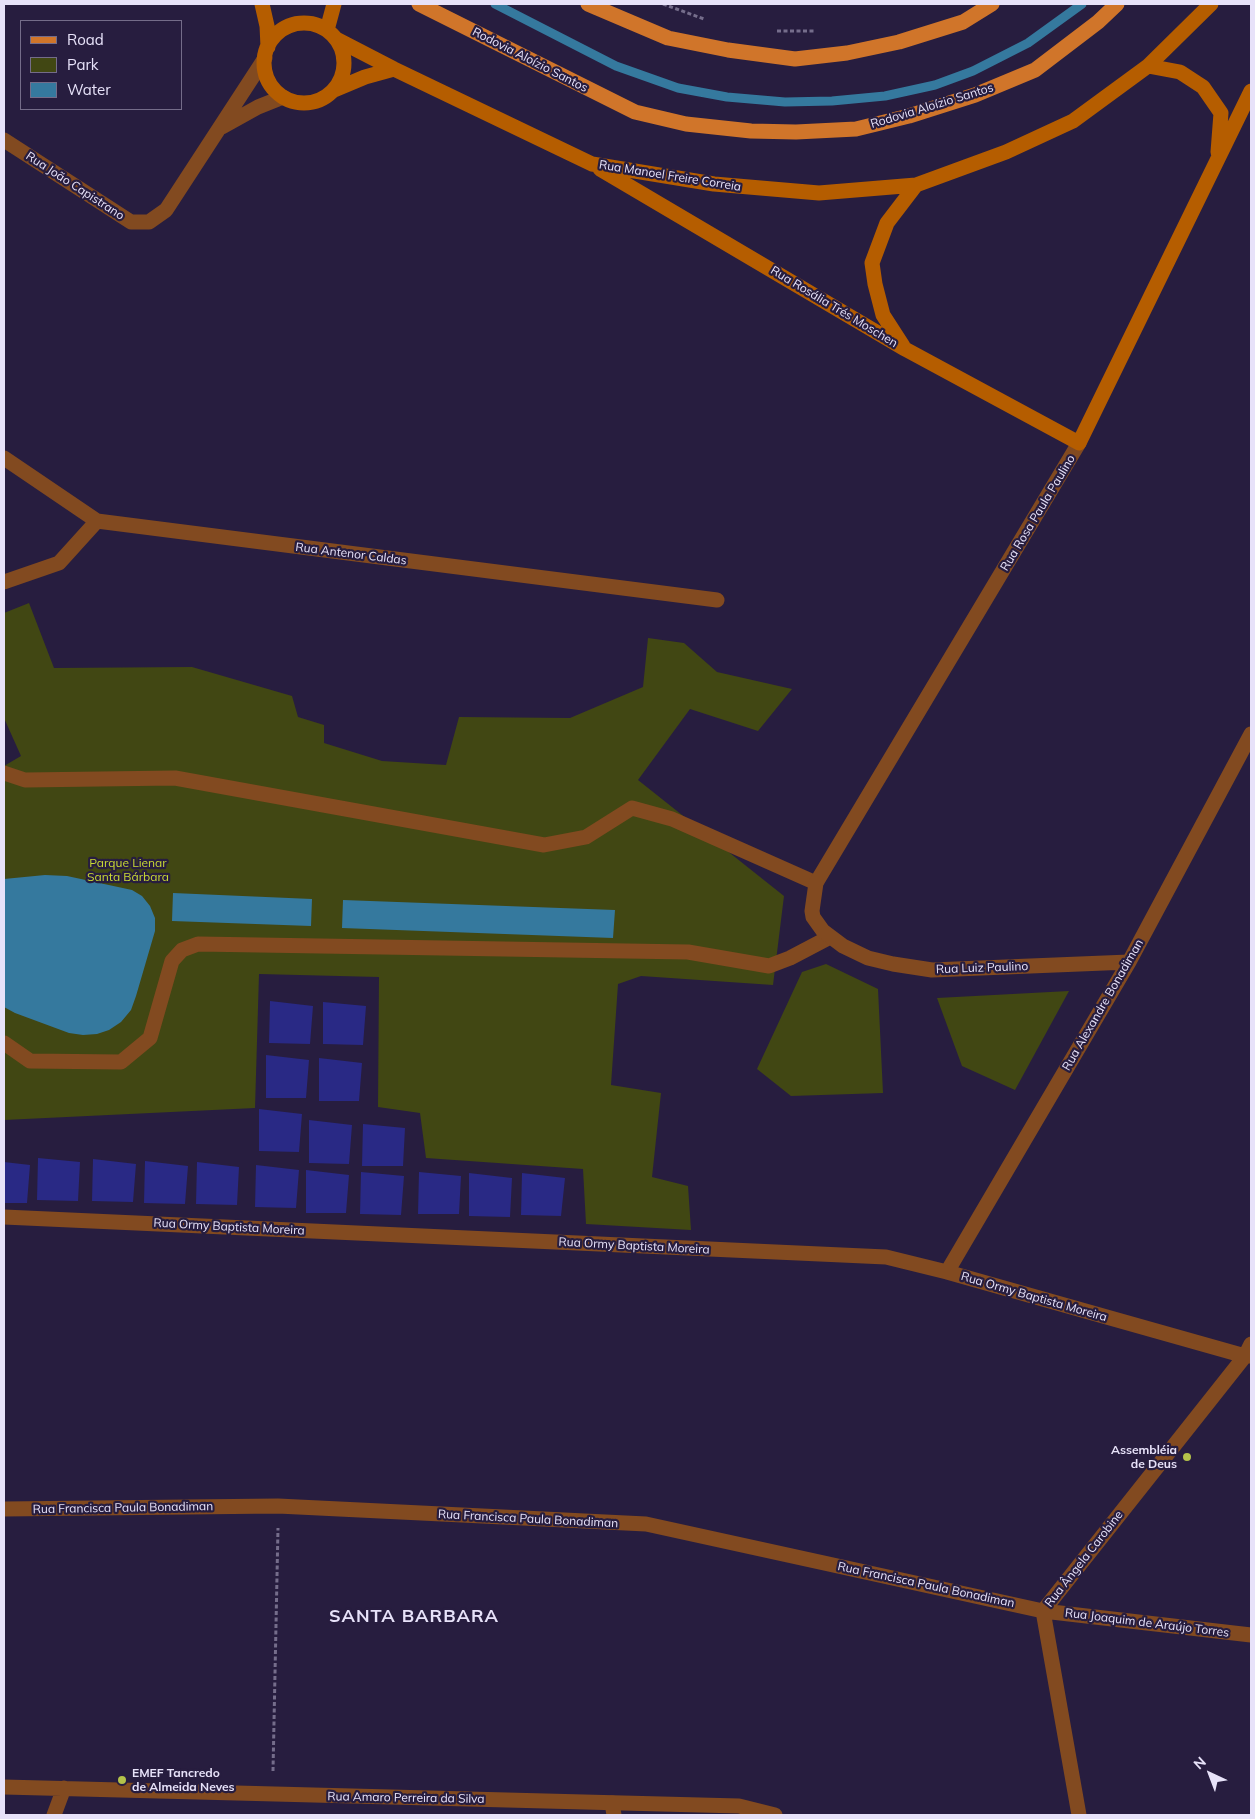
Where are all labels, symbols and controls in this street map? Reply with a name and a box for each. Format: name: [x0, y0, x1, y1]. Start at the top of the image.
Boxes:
legend: [20, 20, 182, 110]
street label: Rodovia Aloízio Santos: [470, 25, 590, 95]
text: Road: [67, 30, 104, 49]
text: Park: [67, 55, 99, 74]
text: Water: [67, 80, 111, 99]
street label: Rodovia Aloízio Santos: [869, 80, 995, 132]
street label: Rua João Capistrano: [23, 149, 127, 223]
street label: Rua Manoel Freire Correia: [598, 158, 742, 194]
street label: Rua Rosália Trés Moschen: [768, 263, 900, 351]
street label: Rua Rosa Paula Paulino: [998, 452, 1078, 574]
street label: Rua Antenor Caldas: [295, 540, 407, 568]
park label: Parque Lienar Santa Bárbara: [87, 856, 169, 884]
street label: Rua Alexandre Bonadiman: [1059, 937, 1147, 1073]
street label: Rua Luiz Paulino: [936, 959, 1028, 977]
street label: Rua Ormy Baptista Moreira: [153, 1216, 305, 1238]
street label: Rua Ormy Baptista Moreira: [558, 1235, 710, 1257]
street label: Rua Ormy Baptista Moreira: [959, 1269, 1109, 1325]
place label: Assembléia de Deus: [1111, 1443, 1177, 1471]
marker: Assembléia de Deus: [1181, 1451, 1193, 1463]
street label: Rua Francisca Paula Bonadiman: [33, 1499, 213, 1517]
street label: Rua Francisca Paula Bonadiman: [437, 1507, 619, 1531]
street label: Rua Ângela Carobine: [1042, 1508, 1126, 1610]
street label: Rua Francisca Paula Bonadiman: [836, 1559, 1016, 1611]
district label: SANTA BARBARA: [327, 1606, 501, 1628]
street label: Rua Joaquim de Araújo Torres: [1064, 1606, 1230, 1640]
north arrow: [1185, 1749, 1235, 1799]
text: N: [1190, 1753, 1210, 1773]
place label: EMEF Tancredo de Almeida Neves: [132, 1766, 235, 1794]
marker: EMEF Tancredo de Almeida Neves: [116, 1774, 128, 1786]
street label: Rua Amaro Perreira da Silva: [327, 1789, 485, 1807]

